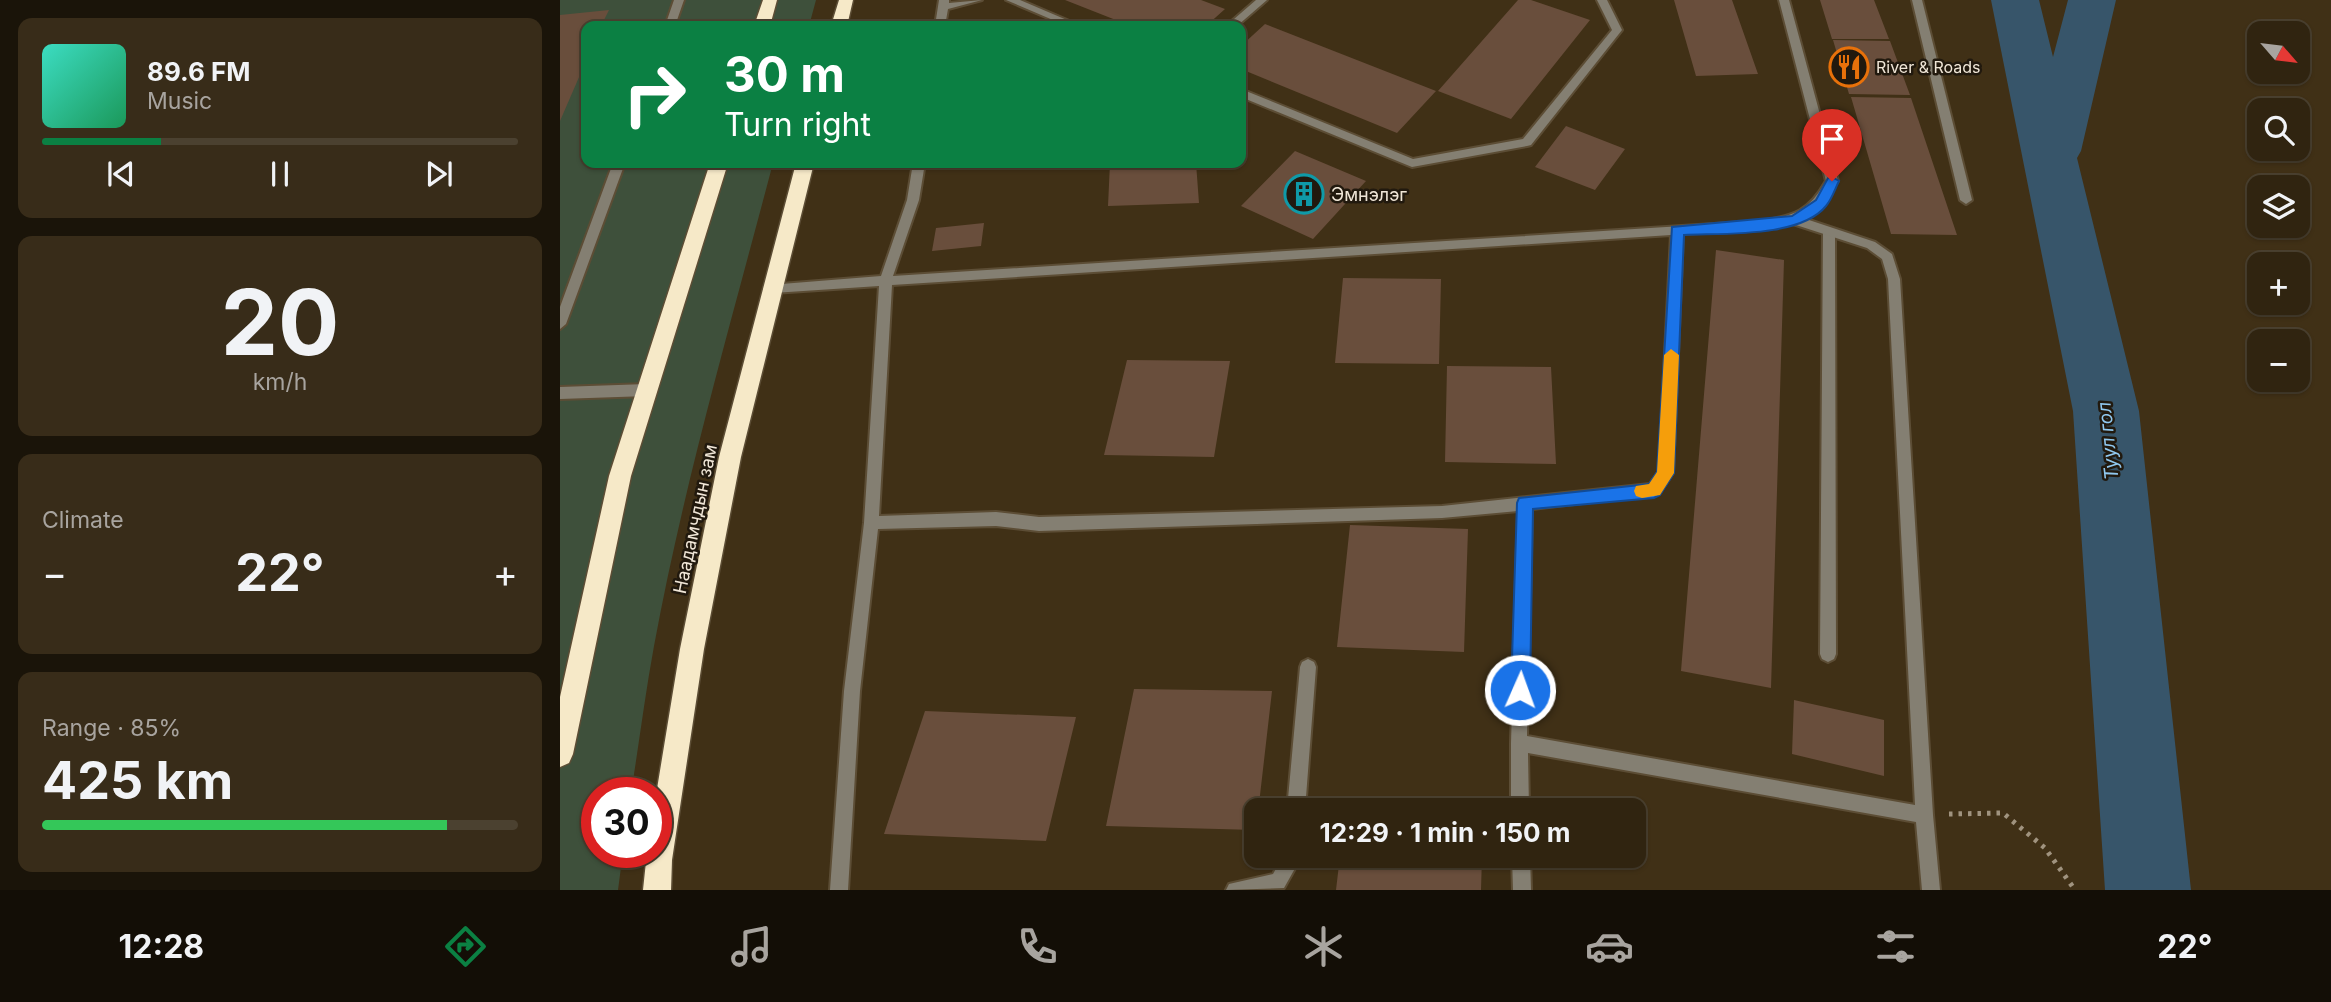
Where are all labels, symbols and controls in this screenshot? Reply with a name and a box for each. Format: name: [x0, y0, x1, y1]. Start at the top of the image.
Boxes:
north arrow: [2247, 21, 2310, 84]
map controls: [2247, 21, 2310, 392]
text: 30 m: [724, 45, 845, 104]
restaurant icon: River & Roads: [1828, 46, 1870, 88]
icon: right: [609, 49, 700, 140]
text: 89.6 FM: [147, 56, 251, 87]
place label: River & Roads: [1876, 57, 1981, 77]
text: Music: [147, 87, 212, 115]
button: search: [2247, 98, 2310, 161]
text: Turn right: [724, 105, 871, 144]
pin: [1802, 109, 1862, 181]
icon: arrive: [1813, 120, 1851, 158]
icon: previous: [102, 155, 140, 193]
icon: pause: [261, 155, 299, 193]
icon: next: [420, 155, 458, 193]
building icon: Эмнэлэг: [1283, 173, 1325, 215]
button: layers: [2247, 175, 2310, 238]
place label: Эмнэлэг: [1331, 184, 1407, 205]
button: +: [2247, 252, 2310, 315]
text: 20: [221, 267, 339, 377]
button: −: [2247, 329, 2310, 392]
text: km/h: [253, 368, 307, 396]
water label: Туул гол: [2092, 401, 2124, 481]
street label: Наадамчдын зам: [669, 442, 721, 596]
text: Climate: [42, 506, 124, 534]
text: 22°: [235, 541, 325, 604]
text: −: [42, 550, 67, 596]
text: +: [493, 550, 518, 596]
position arrow: [1483, 653, 1557, 727]
text: Range · 85%: [42, 714, 181, 742]
text: 425 km: [42, 749, 233, 812]
speed limit sign: 30: [581, 777, 672, 868]
text: 12:29 · 1 min · 150 m: [1319, 817, 1571, 848]
icon: directions: [441, 922, 490, 971]
icon: music: [727, 922, 776, 971]
icon: phone: [1013, 922, 1062, 971]
icon: climate: [1299, 922, 1348, 971]
icon: car: [1585, 922, 1634, 971]
icon: filters: [1871, 922, 1920, 971]
text: 12:28: [119, 927, 204, 966]
text: 22°: [2157, 927, 2212, 966]

